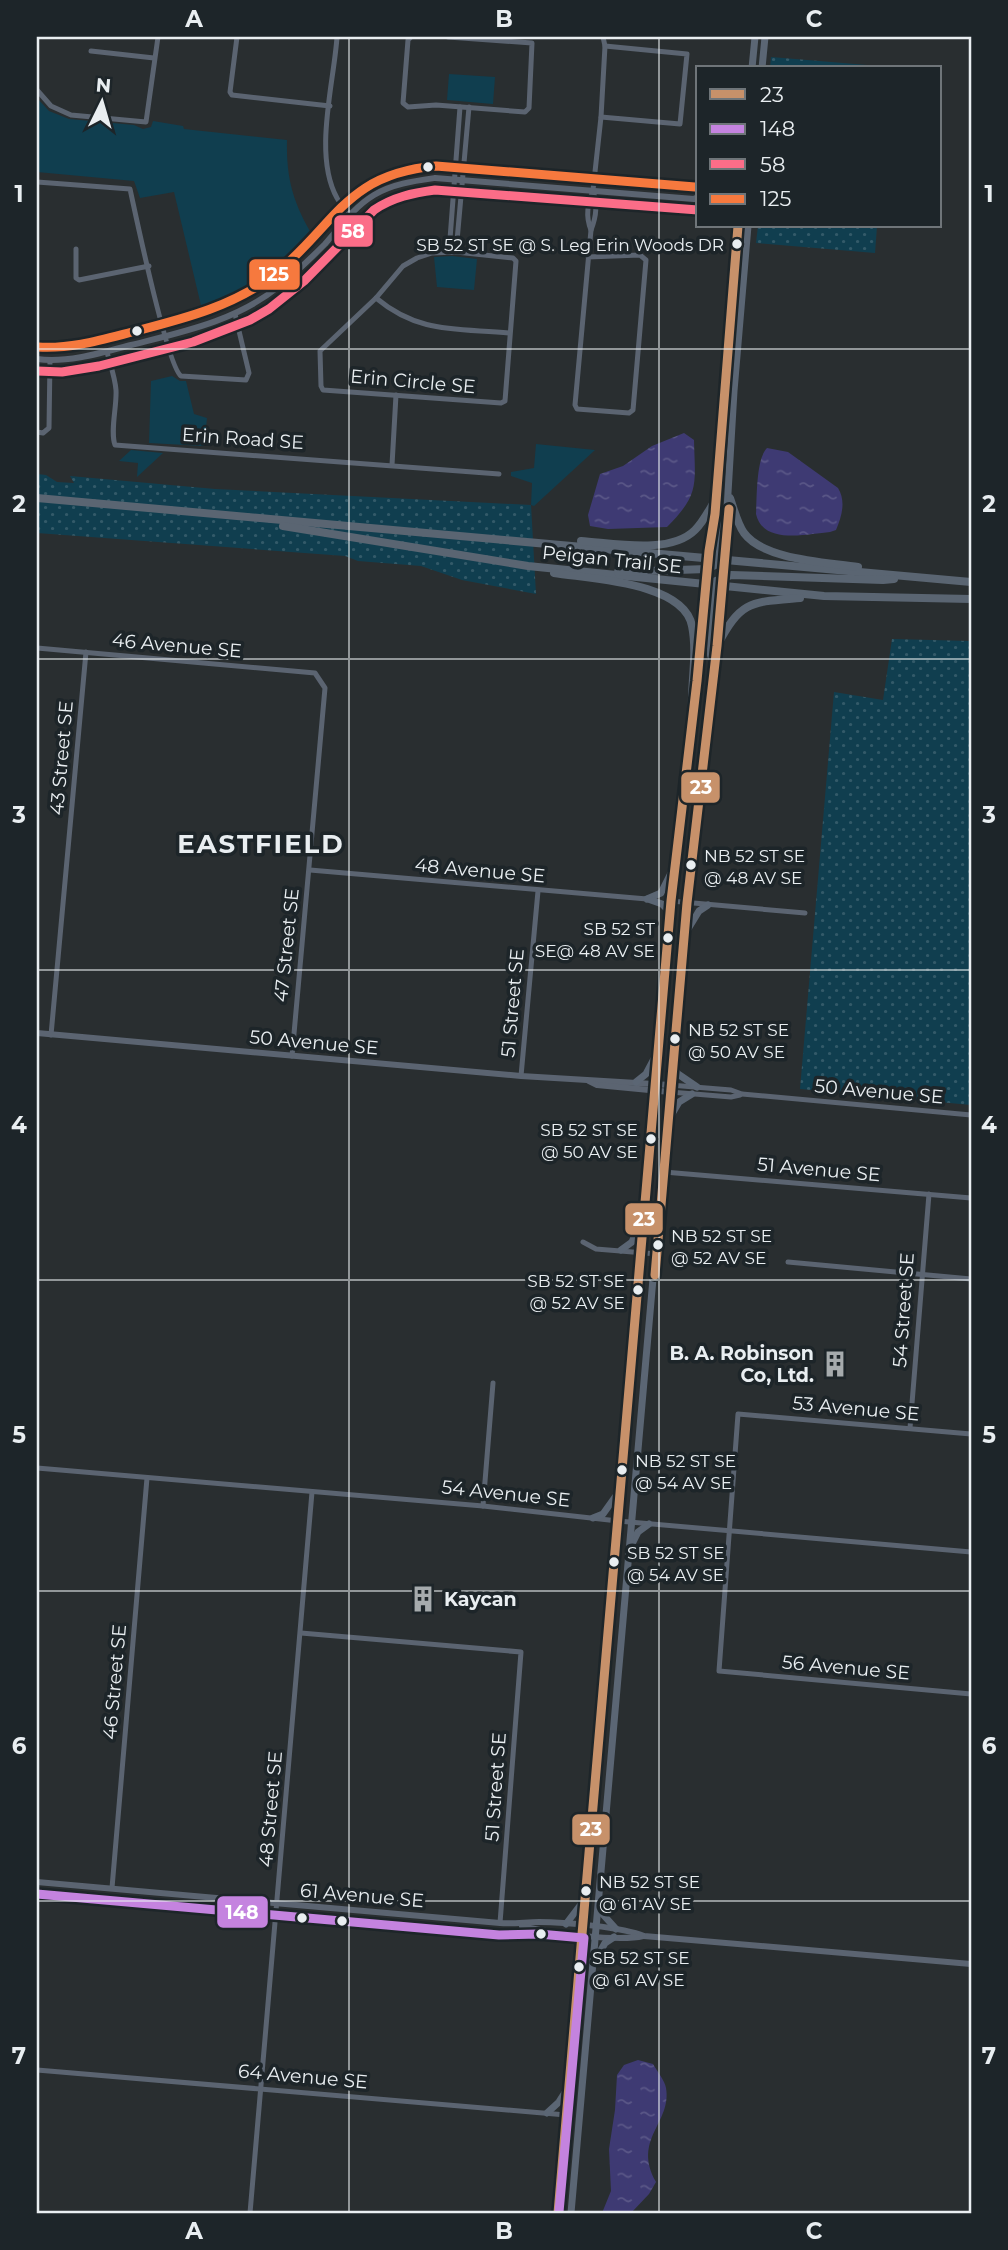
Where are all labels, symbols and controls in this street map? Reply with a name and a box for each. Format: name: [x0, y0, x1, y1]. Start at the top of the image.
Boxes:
text: A: [184, 5, 203, 33]
text: B: [495, 5, 513, 33]
text: C: [806, 5, 823, 33]
north arrow: [66, 66, 136, 136]
legend: [696, 66, 942, 228]
text: N: [95, 73, 112, 98]
text: 23: [760, 82, 784, 107]
text: 148: [760, 116, 795, 141]
text: 58: [760, 152, 785, 177]
unlabelled marker: [421, 160, 435, 174]
text: 1: [14, 180, 24, 208]
text: 1: [984, 180, 994, 208]
text: 125: [760, 186, 792, 211]
line badge: 58: [333, 214, 374, 248]
text: 58: [341, 220, 365, 243]
place label: SB 52 ST SE @ S. Leg Erin Woods DR: [416, 235, 724, 255]
marker: SB 52 ST SE @ S. Leg Erin Woods DR: [730, 237, 744, 251]
line badge: 125: [248, 258, 301, 291]
text: 125: [259, 263, 289, 286]
unlabelled marker: [130, 324, 144, 338]
street label: Erin Circle SE: [349, 365, 477, 398]
street label: Erin Road SE: [181, 423, 305, 454]
text: 2: [12, 490, 26, 518]
text: 2: [982, 490, 996, 518]
street label: Peigan Trail SE: [541, 541, 683, 578]
street label: 46 Avenue SE: [111, 628, 243, 663]
street label: 43 Street SE: [45, 700, 78, 816]
line badge: 23: [680, 771, 721, 804]
text: 23: [690, 776, 712, 799]
text: 3: [11, 801, 26, 829]
text: 3: [981, 801, 996, 829]
district label: EASTFIELD: [177, 828, 345, 860]
place label: NB 52 ST SE @ 48 AV SE: [704, 846, 805, 888]
street label: 48 Avenue SE: [414, 853, 546, 888]
marker: NB 52 ST SE @ 48 AV SE: [684, 858, 698, 872]
street label: 47 Street SE: [269, 887, 304, 1003]
place label: SB 52 ST SE@ 48 AV SE: [535, 919, 655, 961]
marker: SB 52 ST SE@ 48 AV SE: [661, 931, 675, 945]
street label: 51 Street SE: [496, 948, 529, 1059]
place label: NB 52 ST SE @ 50 AV SE: [688, 1020, 789, 1062]
street label: 50 Avenue SE: [249, 1025, 379, 1060]
marker: NB 52 ST SE @ 50 AV SE: [668, 1032, 682, 1046]
street label: 50 Avenue SE: [814, 1074, 944, 1109]
text: 4: [11, 1111, 27, 1139]
text: 4: [981, 1111, 997, 1139]
place label: SB 52 ST SE @ 50 AV SE: [540, 1120, 638, 1162]
marker: SB 52 ST SE @ 50 AV SE: [644, 1132, 658, 1146]
street label: 51 Avenue SE: [756, 1153, 882, 1186]
line badge: 23: [624, 1202, 664, 1236]
text: 23: [633, 1208, 655, 1231]
place label: NB 52 ST SE @ 52 AV SE: [671, 1226, 772, 1268]
marker: NB 52 ST SE @ 52 AV SE: [651, 1238, 665, 1252]
street label: 54 Street SE: [888, 1252, 919, 1368]
place label: SB 52 ST SE @ 52 AV SE: [527, 1271, 625, 1313]
marker: SB 52 ST SE @ 52 AV SE: [631, 1283, 645, 1297]
place label: B. A. Robinson Co, Ltd.: [669, 1342, 814, 1387]
building icon: B. A. Robinson Co, Ltd.: [820, 1349, 850, 1379]
street label: 53 Avenue SE: [791, 1391, 920, 1426]
text: 5: [12, 1421, 26, 1449]
text: 5: [982, 1421, 996, 1449]
place label: NB 52 ST SE @ 54 AV SE: [635, 1451, 736, 1493]
marker: NB 52 ST SE @ 54 AV SE: [615, 1463, 629, 1477]
street label: 54 Avenue SE: [440, 1475, 571, 1512]
place label: SB 52 ST SE @ 54 AV SE: [627, 1543, 725, 1585]
marker: SB 52 ST SE @ 54 AV SE: [607, 1555, 621, 1569]
building icon: Kaycan: [408, 1584, 438, 1614]
place label: Kaycan: [444, 1588, 517, 1611]
street label: 46 Street SE: [98, 1623, 131, 1741]
street label: 56 Avenue SE: [781, 1650, 911, 1685]
text: 6: [12, 1732, 27, 1760]
street label: 51 Street SE: [480, 1732, 511, 1842]
text: 6: [982, 1732, 997, 1760]
street label: 48 Street SE: [254, 1750, 287, 1868]
line badge: 23: [571, 1813, 611, 1846]
text: 23: [580, 1818, 602, 1841]
place label: NB 52 ST SE @ 61 AV SE: [599, 1872, 700, 1914]
street label: 61 Avenue SE: [299, 1879, 425, 1912]
marker: NB 52 ST SE @ 61 AV SE: [579, 1884, 593, 1898]
line badge: 148: [216, 1895, 269, 1929]
text: 148: [225, 1901, 259, 1924]
unlabelled marker: [295, 1911, 309, 1925]
unlabelled marker: [335, 1914, 349, 1928]
unlabelled marker: [534, 1927, 548, 1941]
place label: SB 52 ST SE @ 61 AV SE: [592, 1948, 690, 1990]
marker: SB 52 ST SE @ 61 AV SE: [572, 1960, 586, 1974]
text: 7: [12, 2042, 26, 2070]
text: 7: [982, 2042, 996, 2070]
street label: 64 Avenue SE: [237, 2059, 369, 2094]
text: A: [184, 2217, 203, 2245]
text: B: [495, 2217, 513, 2245]
text: C: [806, 2217, 823, 2245]

